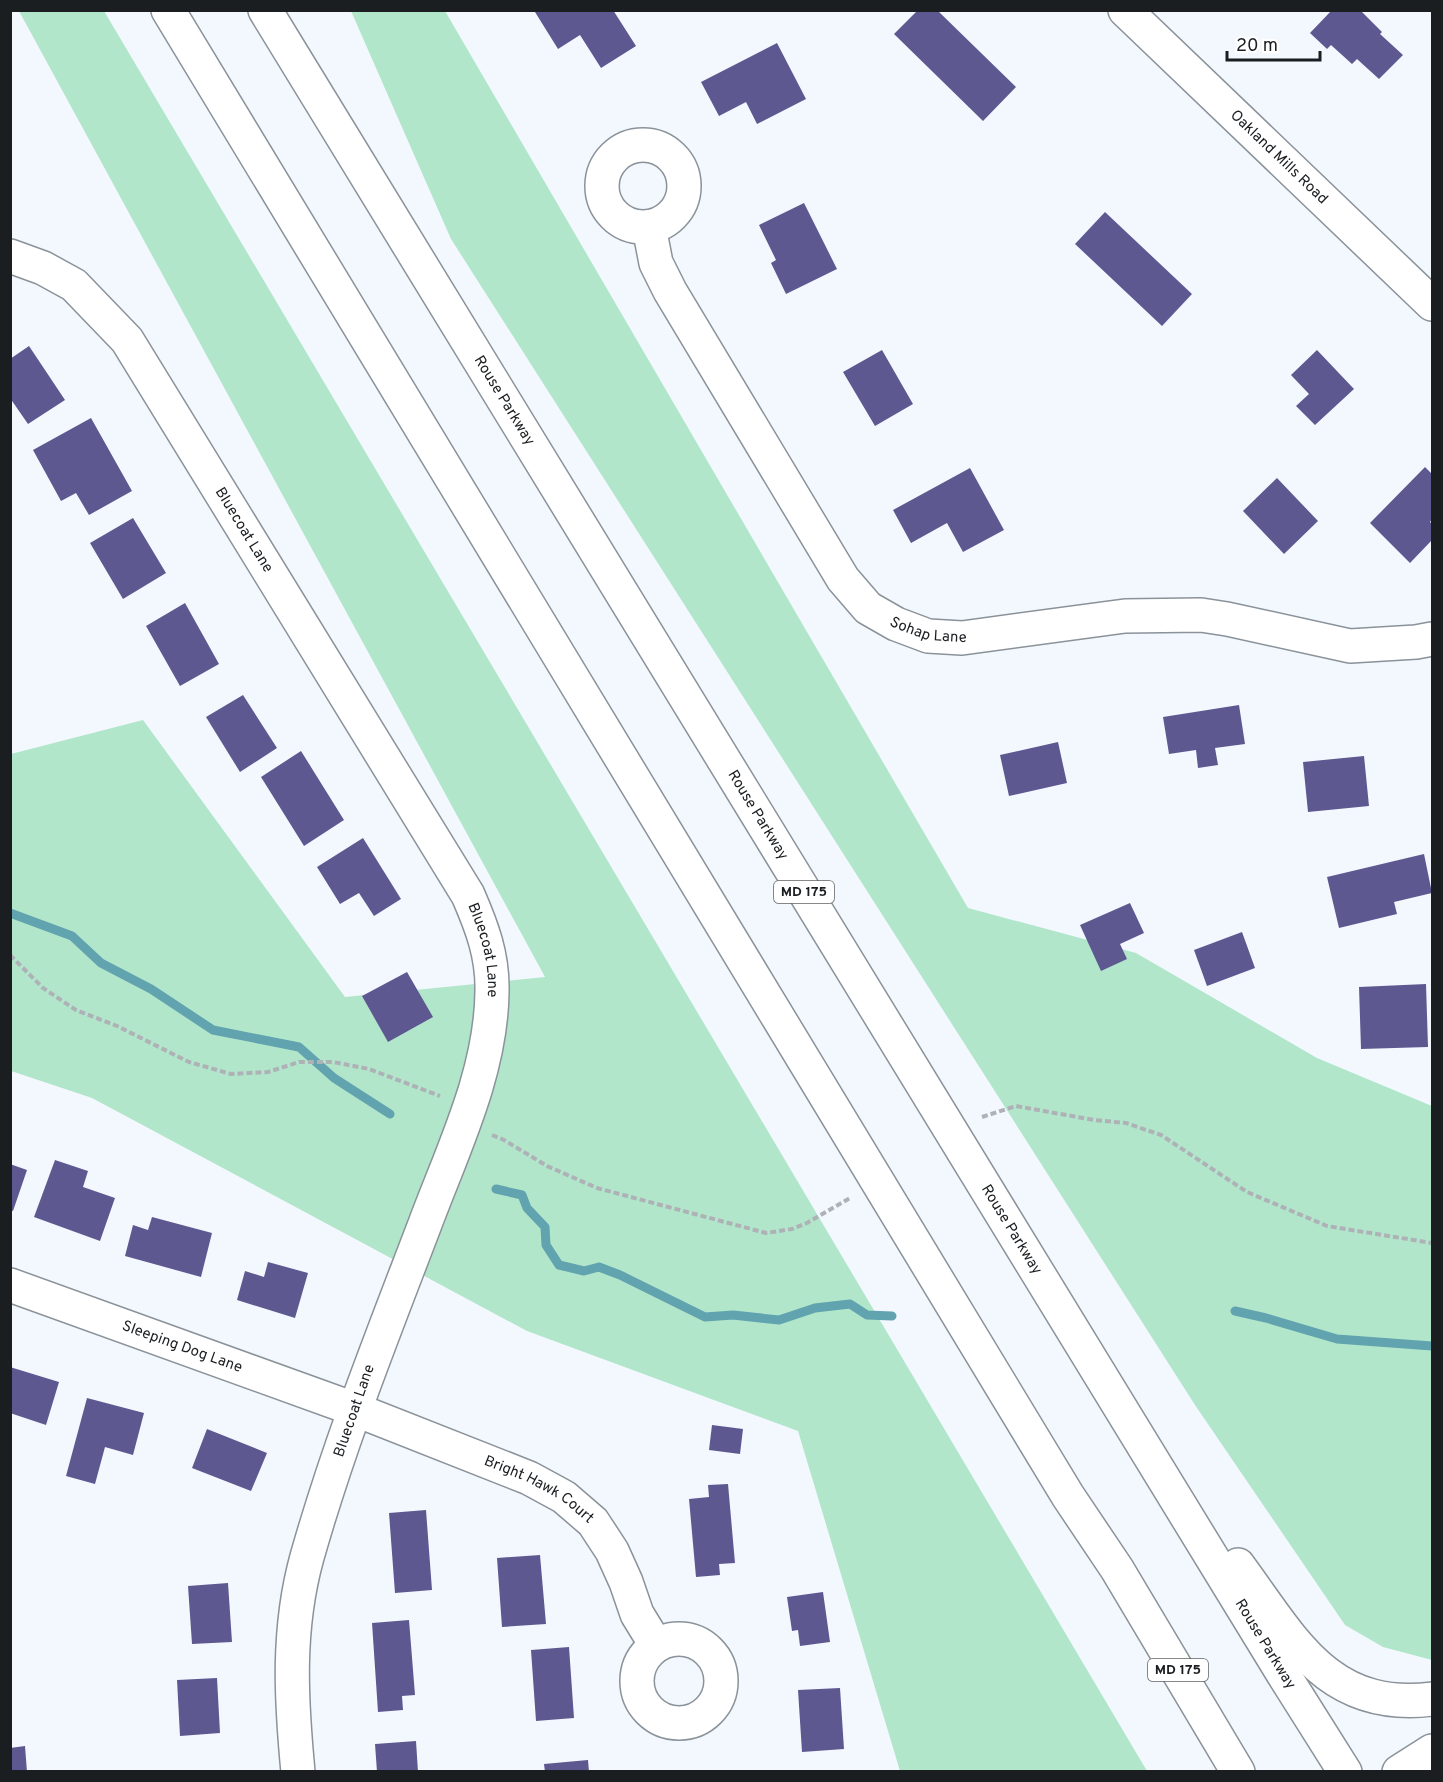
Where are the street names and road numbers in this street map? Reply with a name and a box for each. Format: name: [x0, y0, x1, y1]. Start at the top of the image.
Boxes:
street label: Oakland Mills Road: [1226, 106, 1332, 209]
street label: Rouse Parkway: [469, 352, 539, 449]
street label: Bluecoat Lane: [210, 484, 277, 576]
street label: Sohap Lane: [886, 613, 968, 648]
street label: Rouse Parkway: [723, 767, 792, 864]
road number: MD 175: [774, 881, 834, 903]
street label: Bluecoat Lane: [463, 900, 502, 998]
street label: Rouse Parkway: [977, 1181, 1046, 1278]
street label: Sleeping Dog Lane: [119, 1317, 245, 1377]
street label: Bluecoat Lane: [330, 1362, 380, 1460]
street label: Bright Hawk Court: [481, 1452, 598, 1528]
street label: Rouse Parkway: [1230, 1596, 1300, 1693]
road number: MD 175: [1148, 1659, 1208, 1681]

